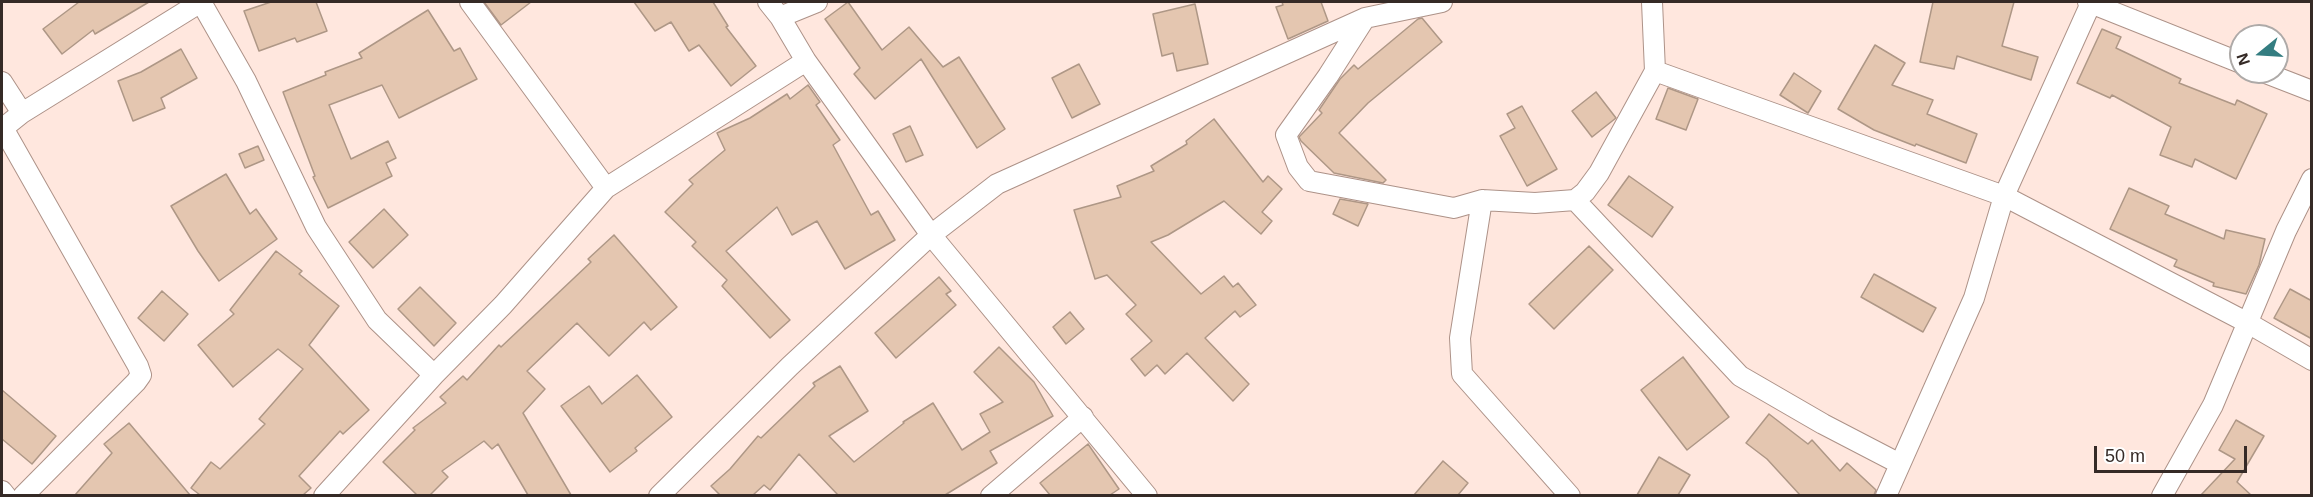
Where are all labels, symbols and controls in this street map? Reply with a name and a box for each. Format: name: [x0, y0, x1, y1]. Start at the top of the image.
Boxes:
north arrow: [2229, 24, 2289, 84]
text: N: [2233, 51, 2253, 67]
scale bar: [2097, 434, 2250, 472]
text: 50 m: [2105, 446, 2145, 466]

